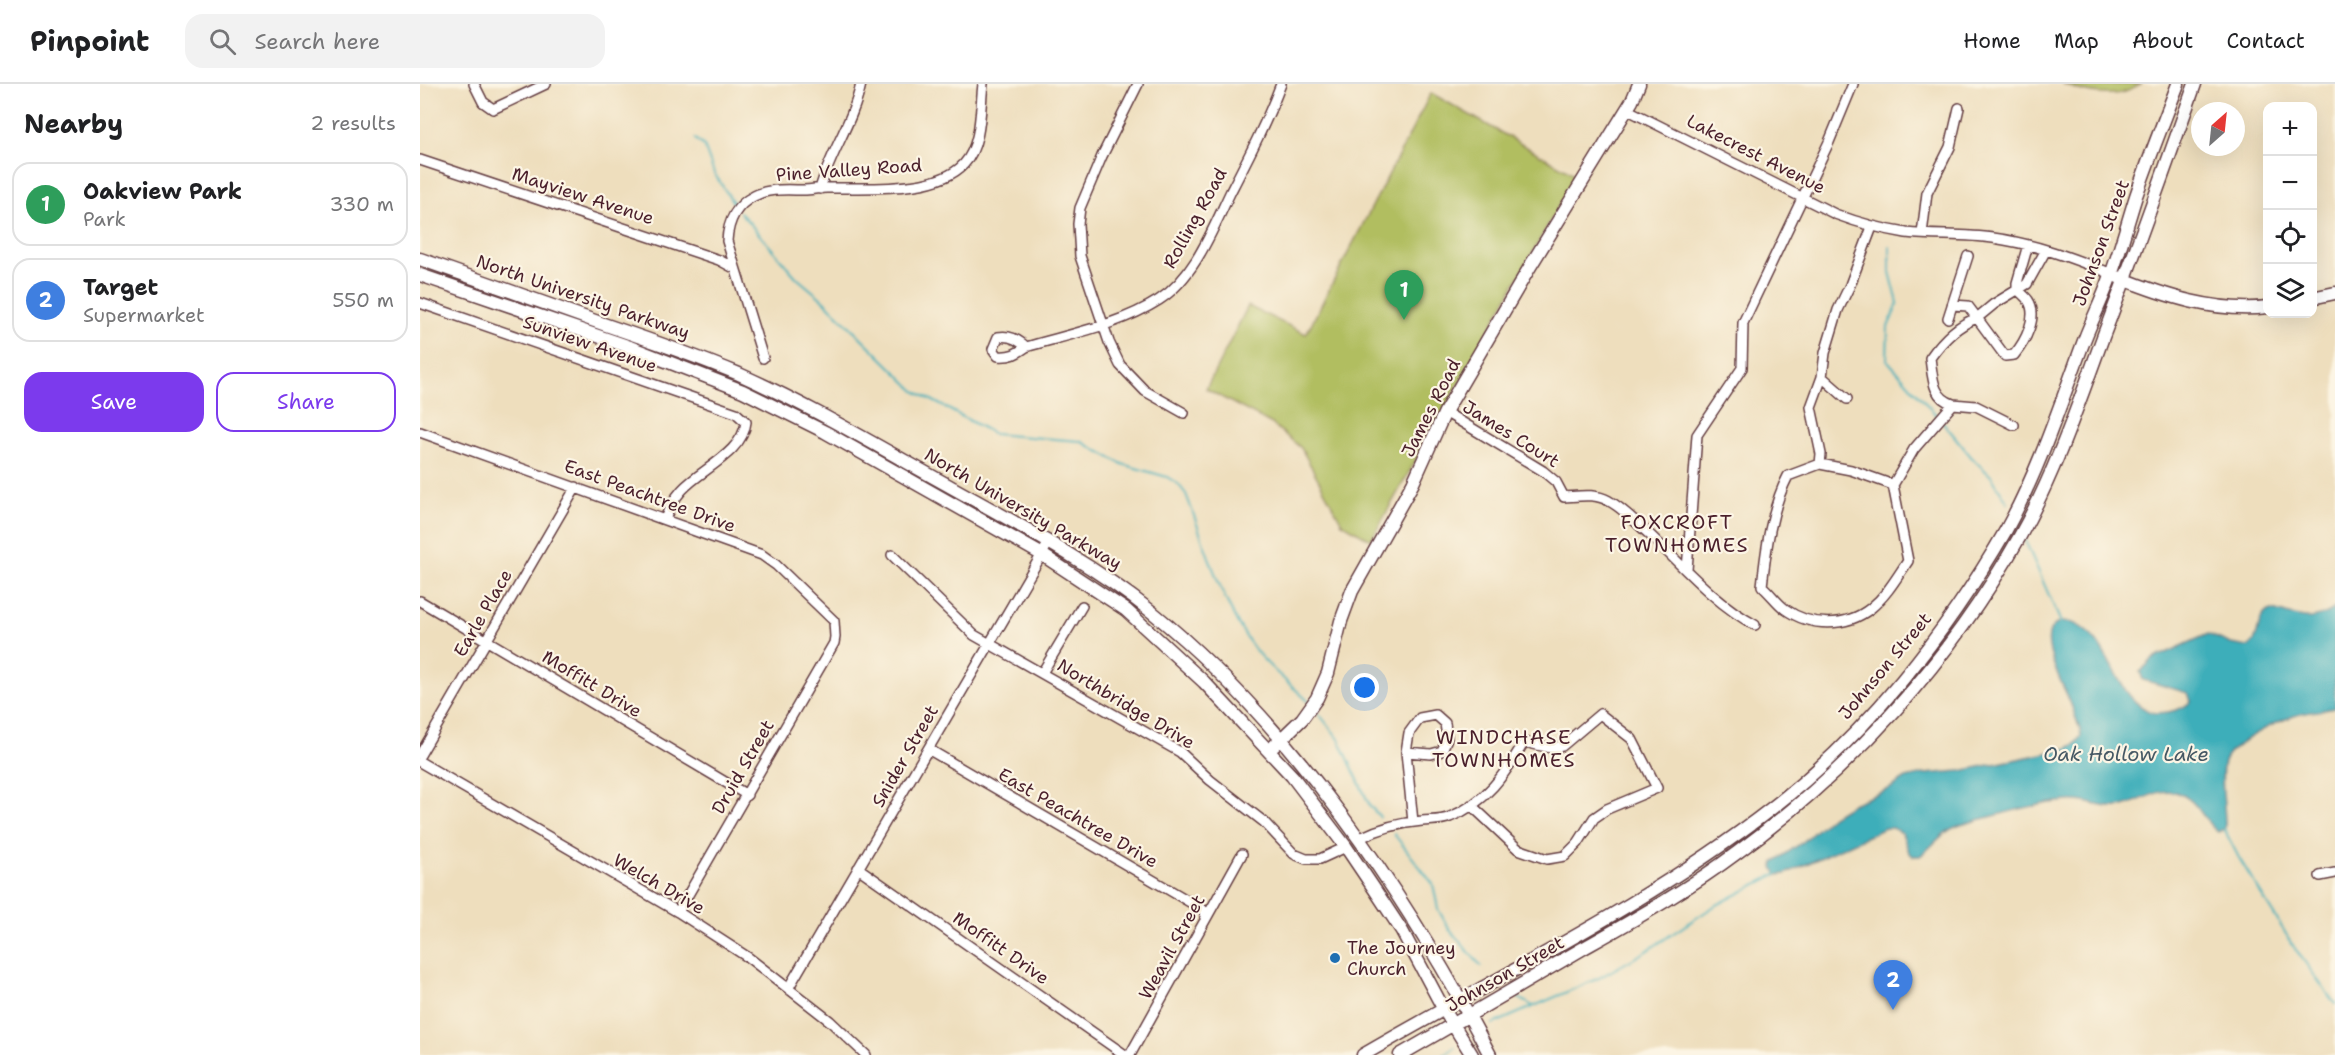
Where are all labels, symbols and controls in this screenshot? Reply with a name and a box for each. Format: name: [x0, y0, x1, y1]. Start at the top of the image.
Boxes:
search box: [185, 14, 605, 68]
text: Pinpoint: [30, 22, 149, 60]
icon: search: [206, 25, 239, 58]
text: Search here: [254, 27, 380, 56]
text: Home: [1963, 27, 2021, 55]
text: Map: [2054, 27, 2099, 55]
text: About: [2132, 27, 2193, 55]
text: Contact: [2226, 27, 2305, 55]
north arrow: [2191, 102, 2245, 156]
map controls: [2263, 102, 2317, 318]
button: +: [2263, 102, 2317, 156]
text: Nearby: [24, 106, 123, 141]
street label: Lakecrest Avenue: [1683, 109, 1829, 199]
text: 2 results: [310, 110, 396, 136]
street label: Pine Valley Road: [775, 153, 923, 187]
button: −: [2263, 156, 2317, 210]
street label: Mayview Avenue: [509, 162, 657, 230]
street label: Rolling Road: [1157, 163, 1233, 273]
street label: Johnson Street: [2067, 176, 2135, 310]
text: Oakview Park: [83, 177, 242, 206]
text: 1: [41, 191, 50, 217]
text: 330 m: [330, 191, 394, 217]
text: Park: [83, 206, 126, 232]
button: locate: [2263, 210, 2317, 264]
street label: North University Parkway: [473, 249, 693, 345]
button: layers: [2263, 264, 2317, 318]
pin: 1: [1384, 270, 1424, 320]
text: Target: [83, 273, 158, 302]
text: 2: [39, 287, 53, 313]
text: 550 m: [332, 287, 394, 313]
text: Supermarket: [83, 302, 205, 328]
street label: Sunview Avenue: [520, 310, 660, 378]
street label: James Road: [1396, 355, 1466, 461]
button: Save: [24, 372, 204, 432]
button: Share: [216, 372, 396, 432]
street label: James Court: [1458, 395, 1564, 473]
street label: North University Parkway: [920, 443, 1126, 575]
street label: East Peachtree Drive: [561, 454, 739, 538]
district label: FOXCROFT TOWNHOMES: [1605, 509, 1749, 558]
street label: Earle Place: [448, 565, 518, 661]
street label: Johnson Street: [1833, 607, 1937, 725]
street label: Moffitt Drive: [538, 645, 646, 723]
street label: Northbridge Drive: [1053, 653, 1199, 755]
your location: [1350, 673, 1379, 702]
street label: Snider Street: [866, 700, 944, 811]
street label: Druid Street: [706, 715, 780, 819]
district label: WINDCHASE TOWNHOMES: [1432, 724, 1576, 773]
water label: Oak Hollow Lake: [2043, 741, 2209, 767]
street label: East Peachtree Drive: [994, 762, 1162, 874]
street label: Welch Drive: [609, 848, 709, 920]
street label: Weavil Street: [1133, 890, 1211, 1004]
street label: Moffitt Drive: [948, 906, 1054, 990]
street label: Johnson Street: [1441, 930, 1569, 1018]
place label: The Journey Church: [1347, 936, 1456, 981]
marker: The Journey Church: [1328, 951, 1342, 965]
pin: 2: [1874, 960, 1912, 1010]

